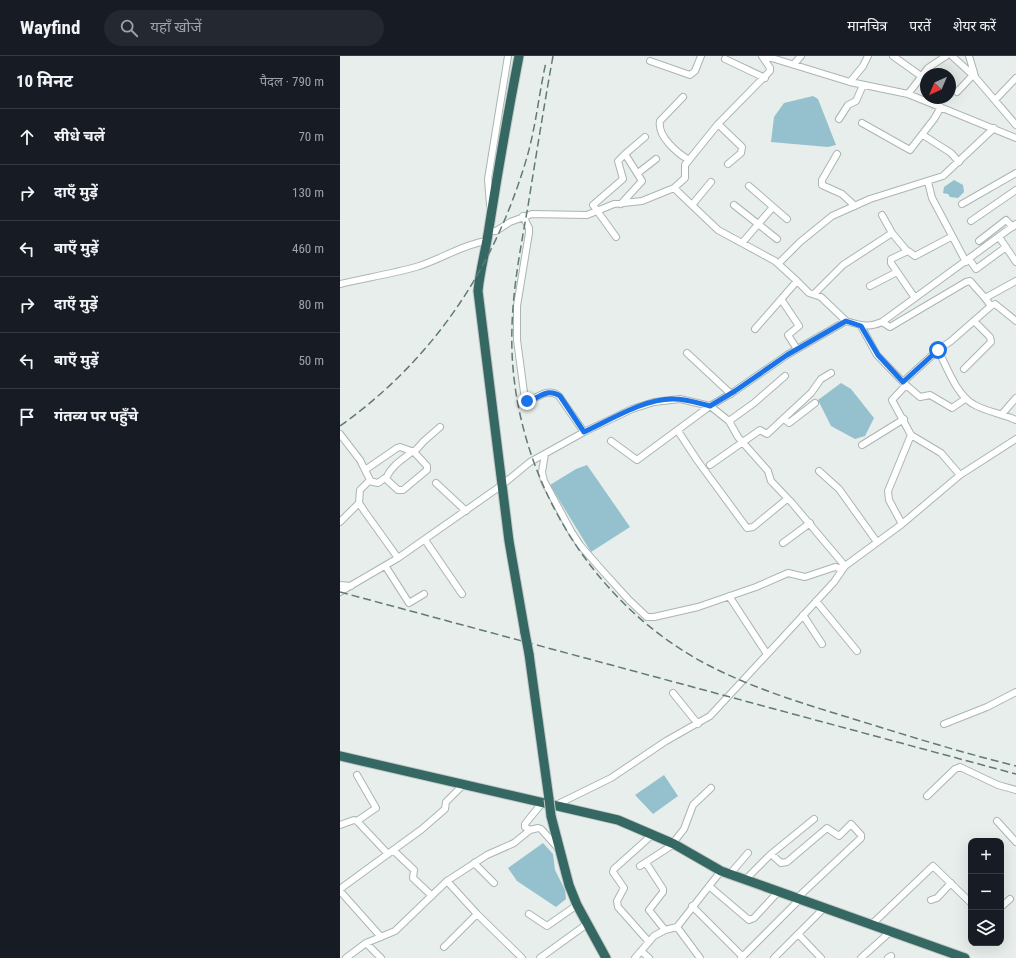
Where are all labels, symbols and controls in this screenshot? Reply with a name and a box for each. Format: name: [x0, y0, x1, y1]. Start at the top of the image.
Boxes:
search box: [104, 10, 384, 46]
text: Wayfind: [20, 16, 80, 39]
icon: search: [118, 17, 140, 39]
text: यहाँ खोजें: [150, 18, 202, 36]
text: मानचित्र: [847, 18, 887, 34]
text: परतें: [909, 18, 931, 34]
text: शेयर करें: [953, 18, 996, 34]
north arrow: [920, 68, 956, 104]
text: 10 मिनट: [16, 71, 73, 91]
text: पैदल · 790 m: [260, 74, 324, 89]
icon: ahead: [16, 126, 38, 148]
text: सीधे चलें: [54, 127, 105, 145]
text: 70 m: [298, 129, 324, 144]
icon: right: [16, 182, 38, 204]
text: दाएँ मुड़ें: [54, 183, 98, 201]
text: 130 m: [292, 185, 324, 200]
icon: left: [16, 238, 38, 260]
text: बाएँ मुड़ें: [54, 239, 99, 257]
text: 460 m: [292, 241, 324, 256]
icon: right: [16, 294, 38, 316]
text: दाएँ मुड़ें: [54, 295, 98, 313]
text: 80 m: [298, 297, 324, 312]
route start: [929, 341, 947, 359]
icon: left: [16, 350, 38, 372]
text: बाएँ मुड़ें: [54, 351, 99, 369]
text: 50 m: [298, 353, 324, 368]
route end: [518, 392, 536, 410]
icon: arrive: [16, 406, 38, 428]
text: गंतव्य पर पहुँचे: [54, 407, 138, 425]
map controls: [968, 838, 1004, 946]
button: +: [968, 838, 1004, 874]
button: −: [968, 874, 1004, 910]
button: layers: [968, 910, 1004, 946]

